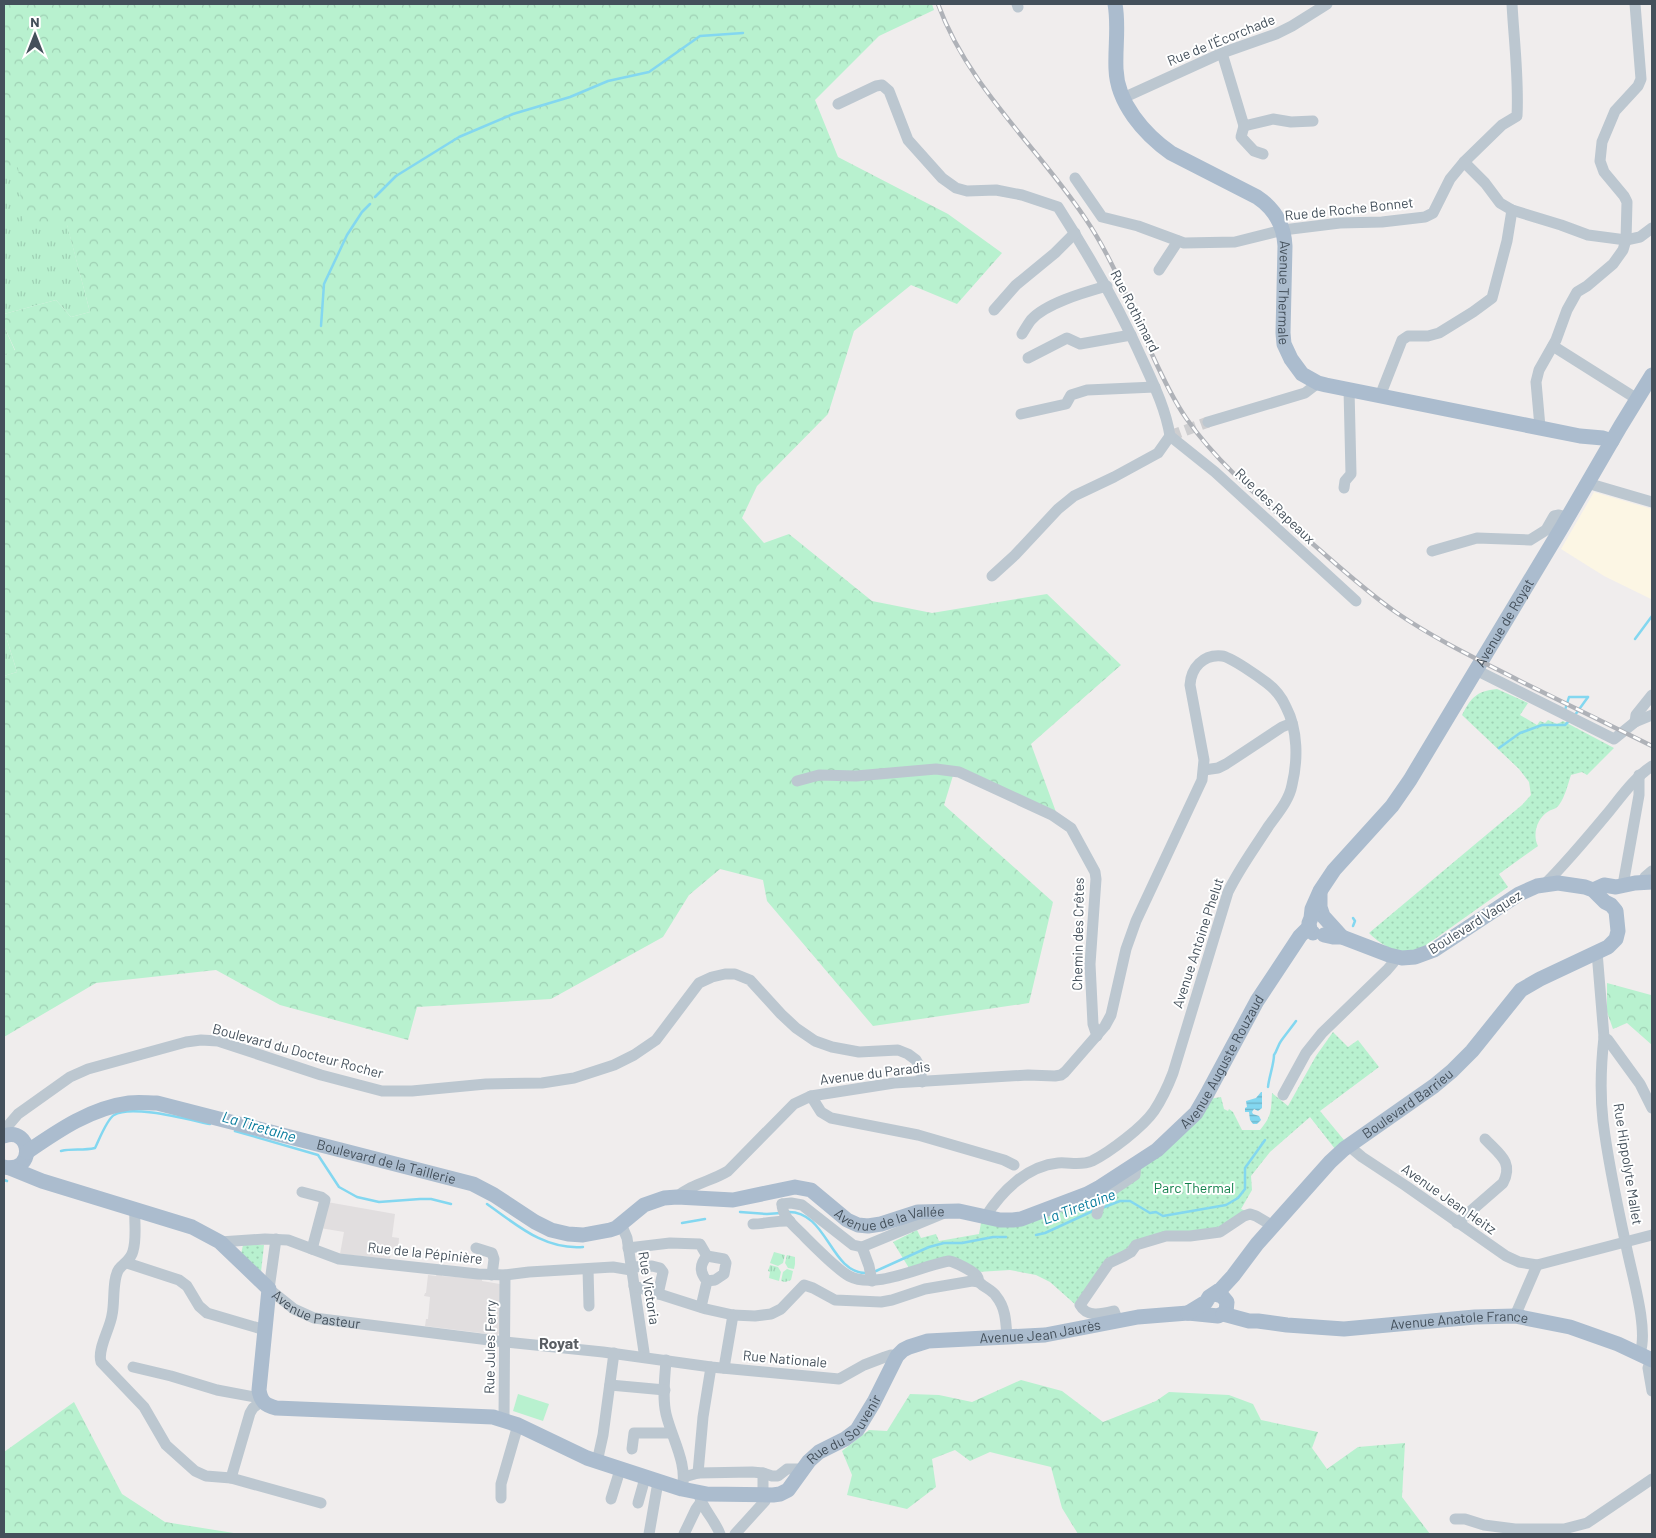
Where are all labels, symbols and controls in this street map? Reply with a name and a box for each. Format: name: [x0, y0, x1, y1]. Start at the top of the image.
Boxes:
north arrow: [10, 10, 60, 60]
street label: Rue de l'Écorchade: [1164, 10, 1277, 69]
text: N: [30, 13, 40, 30]
street label: Rue de Roche Bonnet: [1284, 193, 1414, 224]
street label: Avenue Thermale: [1275, 240, 1294, 346]
street label: Rue Rothimard: [1107, 267, 1163, 355]
street label: Rue des Rapeaux: [1232, 464, 1319, 547]
street label: Avenue de Royat: [1471, 575, 1537, 670]
street label: Avenue Antoine Phelut: [1168, 875, 1227, 1010]
street label: Chemin des Crêtes: [1068, 877, 1087, 991]
street label: Boulevard Vaquez: [1425, 886, 1525, 957]
street label: Avenue Auguste Rouzaud: [1176, 991, 1267, 1132]
street label: Boulevard du Docteur Rocher: [211, 1020, 385, 1082]
street label: Avenue du Paradis: [819, 1057, 931, 1088]
street label: Boulevard Barrieu: [1358, 1065, 1456, 1142]
street label: Rue Hippolyte Mallet: [1610, 1102, 1647, 1226]
water label: La Tiretaine: [220, 1107, 299, 1145]
street label: Boulevard de la Taillerie: [315, 1135, 458, 1187]
street label: Avenue Jean Heitz: [1399, 1160, 1500, 1238]
park label: Parc Thermal: [1154, 1179, 1234, 1196]
water label: La Tiretaine: [1040, 1185, 1118, 1228]
street label: Avenue de la Vallée: [831, 1202, 945, 1234]
street label: Rue de la Pépinière: [367, 1238, 483, 1267]
street label: Rue Victoria: [635, 1250, 664, 1326]
street label: Avenue Pasteur: [269, 1286, 362, 1332]
street label: Rue Jules Ferry: [480, 1299, 499, 1394]
street label: Avenue Anatole France: [1389, 1307, 1530, 1333]
street label: Avenue Jean Jaurès: [979, 1315, 1102, 1346]
district label: Royat: [539, 1333, 579, 1352]
street label: Rue Nationale: [742, 1346, 828, 1371]
street label: Rue du Souvenir: [803, 1392, 884, 1467]

